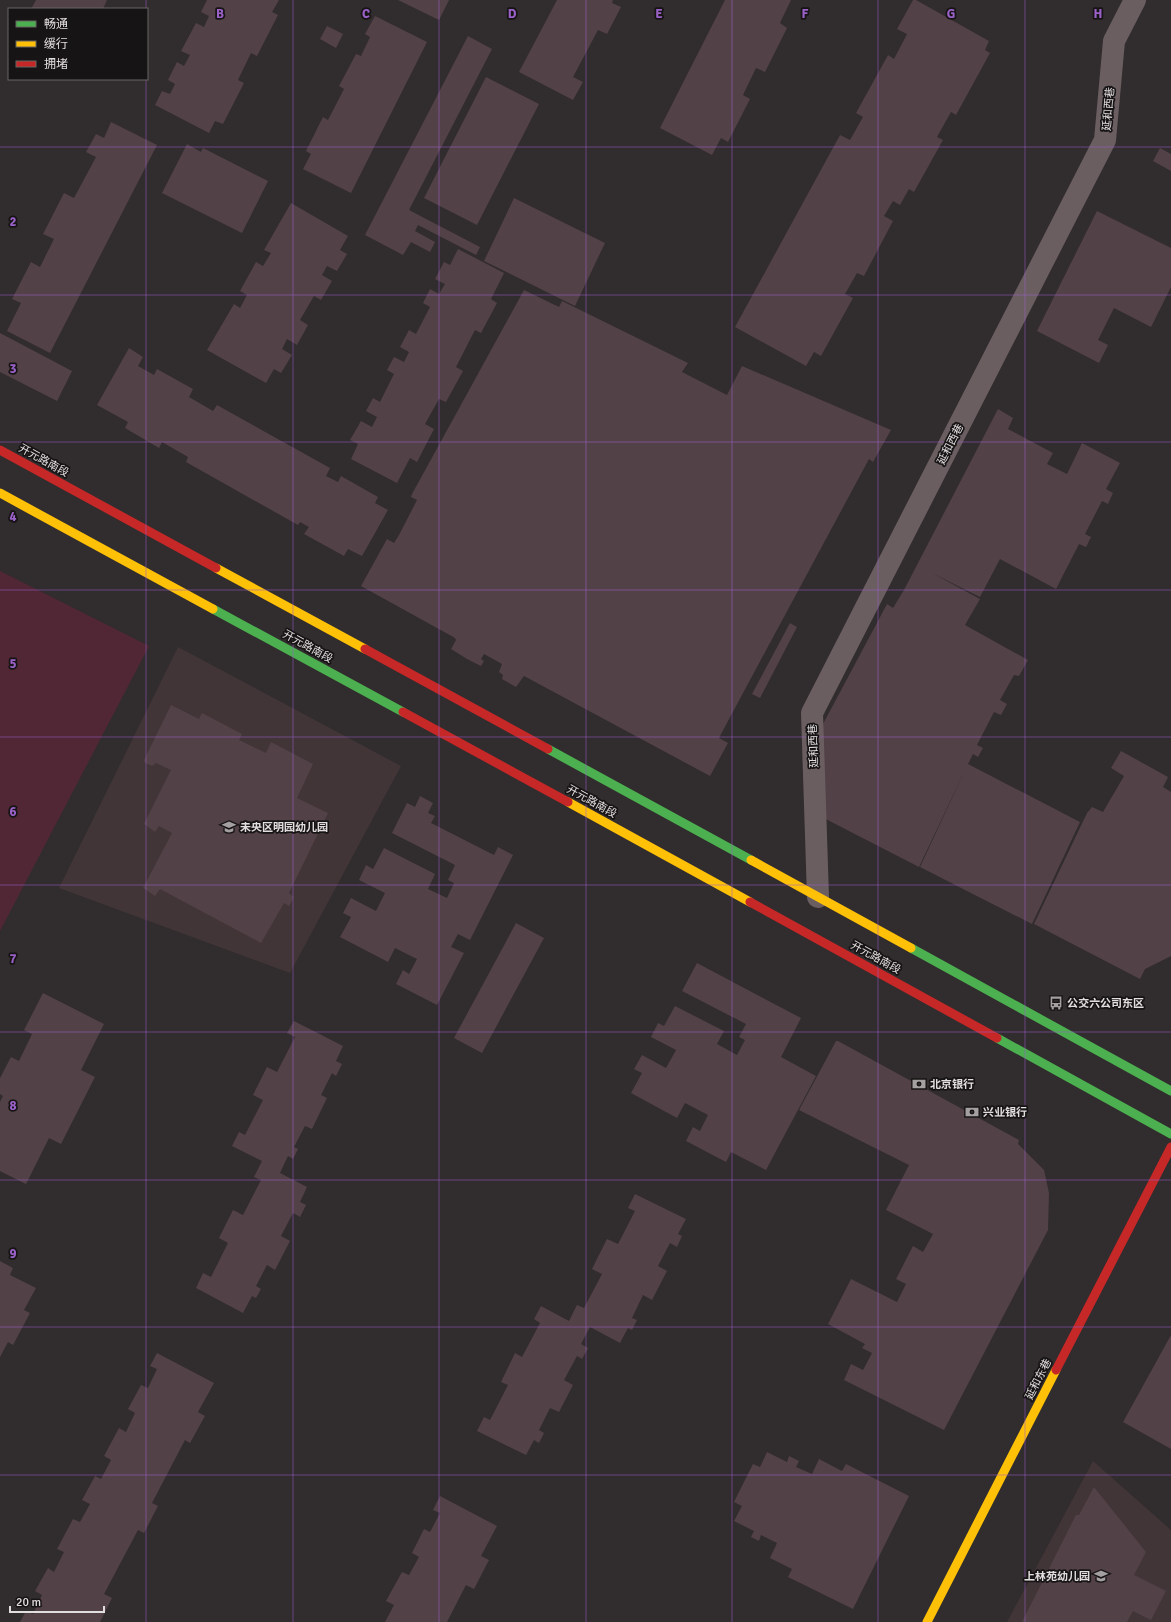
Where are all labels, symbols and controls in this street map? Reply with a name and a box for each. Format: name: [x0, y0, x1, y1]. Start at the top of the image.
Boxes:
text: B: [216, 6, 224, 22]
text: C: [362, 6, 370, 22]
text: D: [508, 6, 517, 22]
text: E: [655, 6, 663, 22]
text: F: [802, 6, 809, 22]
text: G: [947, 6, 955, 22]
text: H: [1094, 6, 1102, 22]
legend: [8, 8, 148, 80]
text: 畅通: [44, 17, 68, 32]
text: 缓行: [44, 37, 68, 52]
text: 拥堵: [44, 57, 68, 72]
street label: 延和西巷: [1100, 87, 1117, 132]
text: 2: [9, 214, 17, 230]
text: 3: [9, 361, 17, 377]
street label: 延和西巷: [935, 422, 966, 467]
street label: 开元路南段: [17, 441, 71, 479]
text: 4: [9, 509, 17, 525]
street label: 开元路南段: [281, 627, 335, 665]
text: 5: [9, 656, 17, 672]
street label: 延和西巷: [806, 724, 821, 768]
street label: 开元路南段: [565, 782, 619, 820]
text: 6: [9, 804, 17, 820]
school or university icon: 未央区明园幼儿园: [221, 819, 237, 835]
place label: 未央区明园幼儿园: [240, 821, 328, 834]
street label: 开元路南段: [849, 938, 903, 976]
text: 7: [9, 951, 17, 967]
bus stop icon: 公交六公司东区: [1048, 995, 1064, 1011]
place label: 公交六公司东区: [1067, 997, 1144, 1010]
bank icon: 北京银行: [911, 1076, 927, 1092]
place label: 北京银行: [930, 1078, 974, 1091]
text: 8: [9, 1098, 17, 1114]
bank icon: 兴业银行: [964, 1104, 980, 1120]
place label: 兴业银行: [983, 1106, 1027, 1119]
text: 9: [9, 1246, 17, 1262]
street label: 延和东巷: [1023, 1357, 1054, 1402]
school or university icon: 上林苑幼儿园: [1093, 1568, 1109, 1584]
place label: 上林苑幼儿园: [1024, 1570, 1090, 1583]
scale bar: [10, 1588, 104, 1614]
text: 20 m: [16, 1595, 41, 1610]

